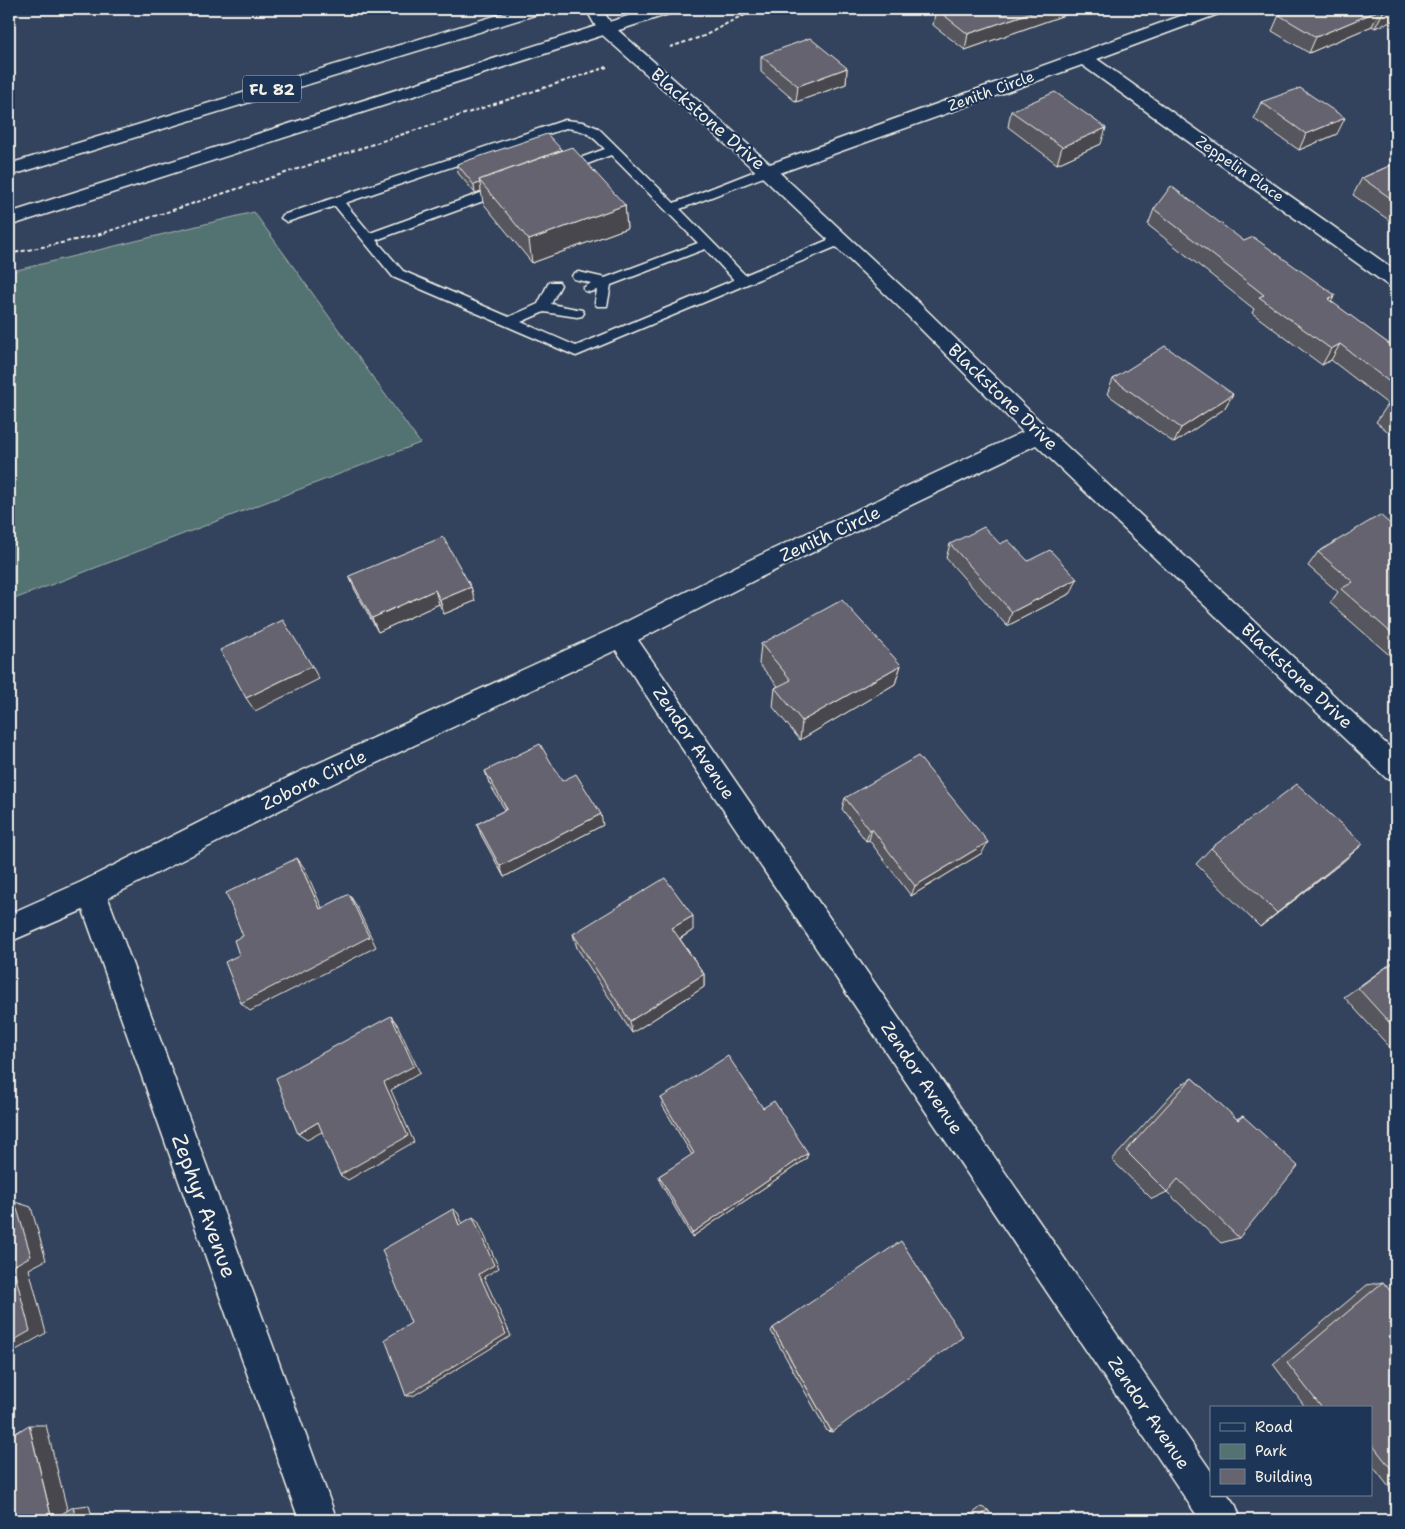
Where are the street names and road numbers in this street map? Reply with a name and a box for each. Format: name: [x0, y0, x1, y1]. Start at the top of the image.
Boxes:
street label: Blackstone Drive: [646, 63, 770, 175]
street label: Zenith Circle: [945, 66, 1037, 116]
road number: FL 82: [243, 76, 301, 102]
street label: Zeppelin Place: [1192, 131, 1288, 207]
street label: Blackstone Drive: [943, 338, 1063, 456]
street label: Zenith Circle: [776, 500, 884, 568]
street label: Blackstone Drive: [1236, 618, 1358, 734]
street label: Zendor Avenue: [647, 682, 741, 804]
street label: Zobora Circle: [257, 744, 371, 816]
street label: Zendor Avenue: [875, 1017, 969, 1139]
street label: Zephyr Avenue: [165, 1130, 243, 1282]
street label: Zendor Avenue: [1102, 1352, 1196, 1474]

